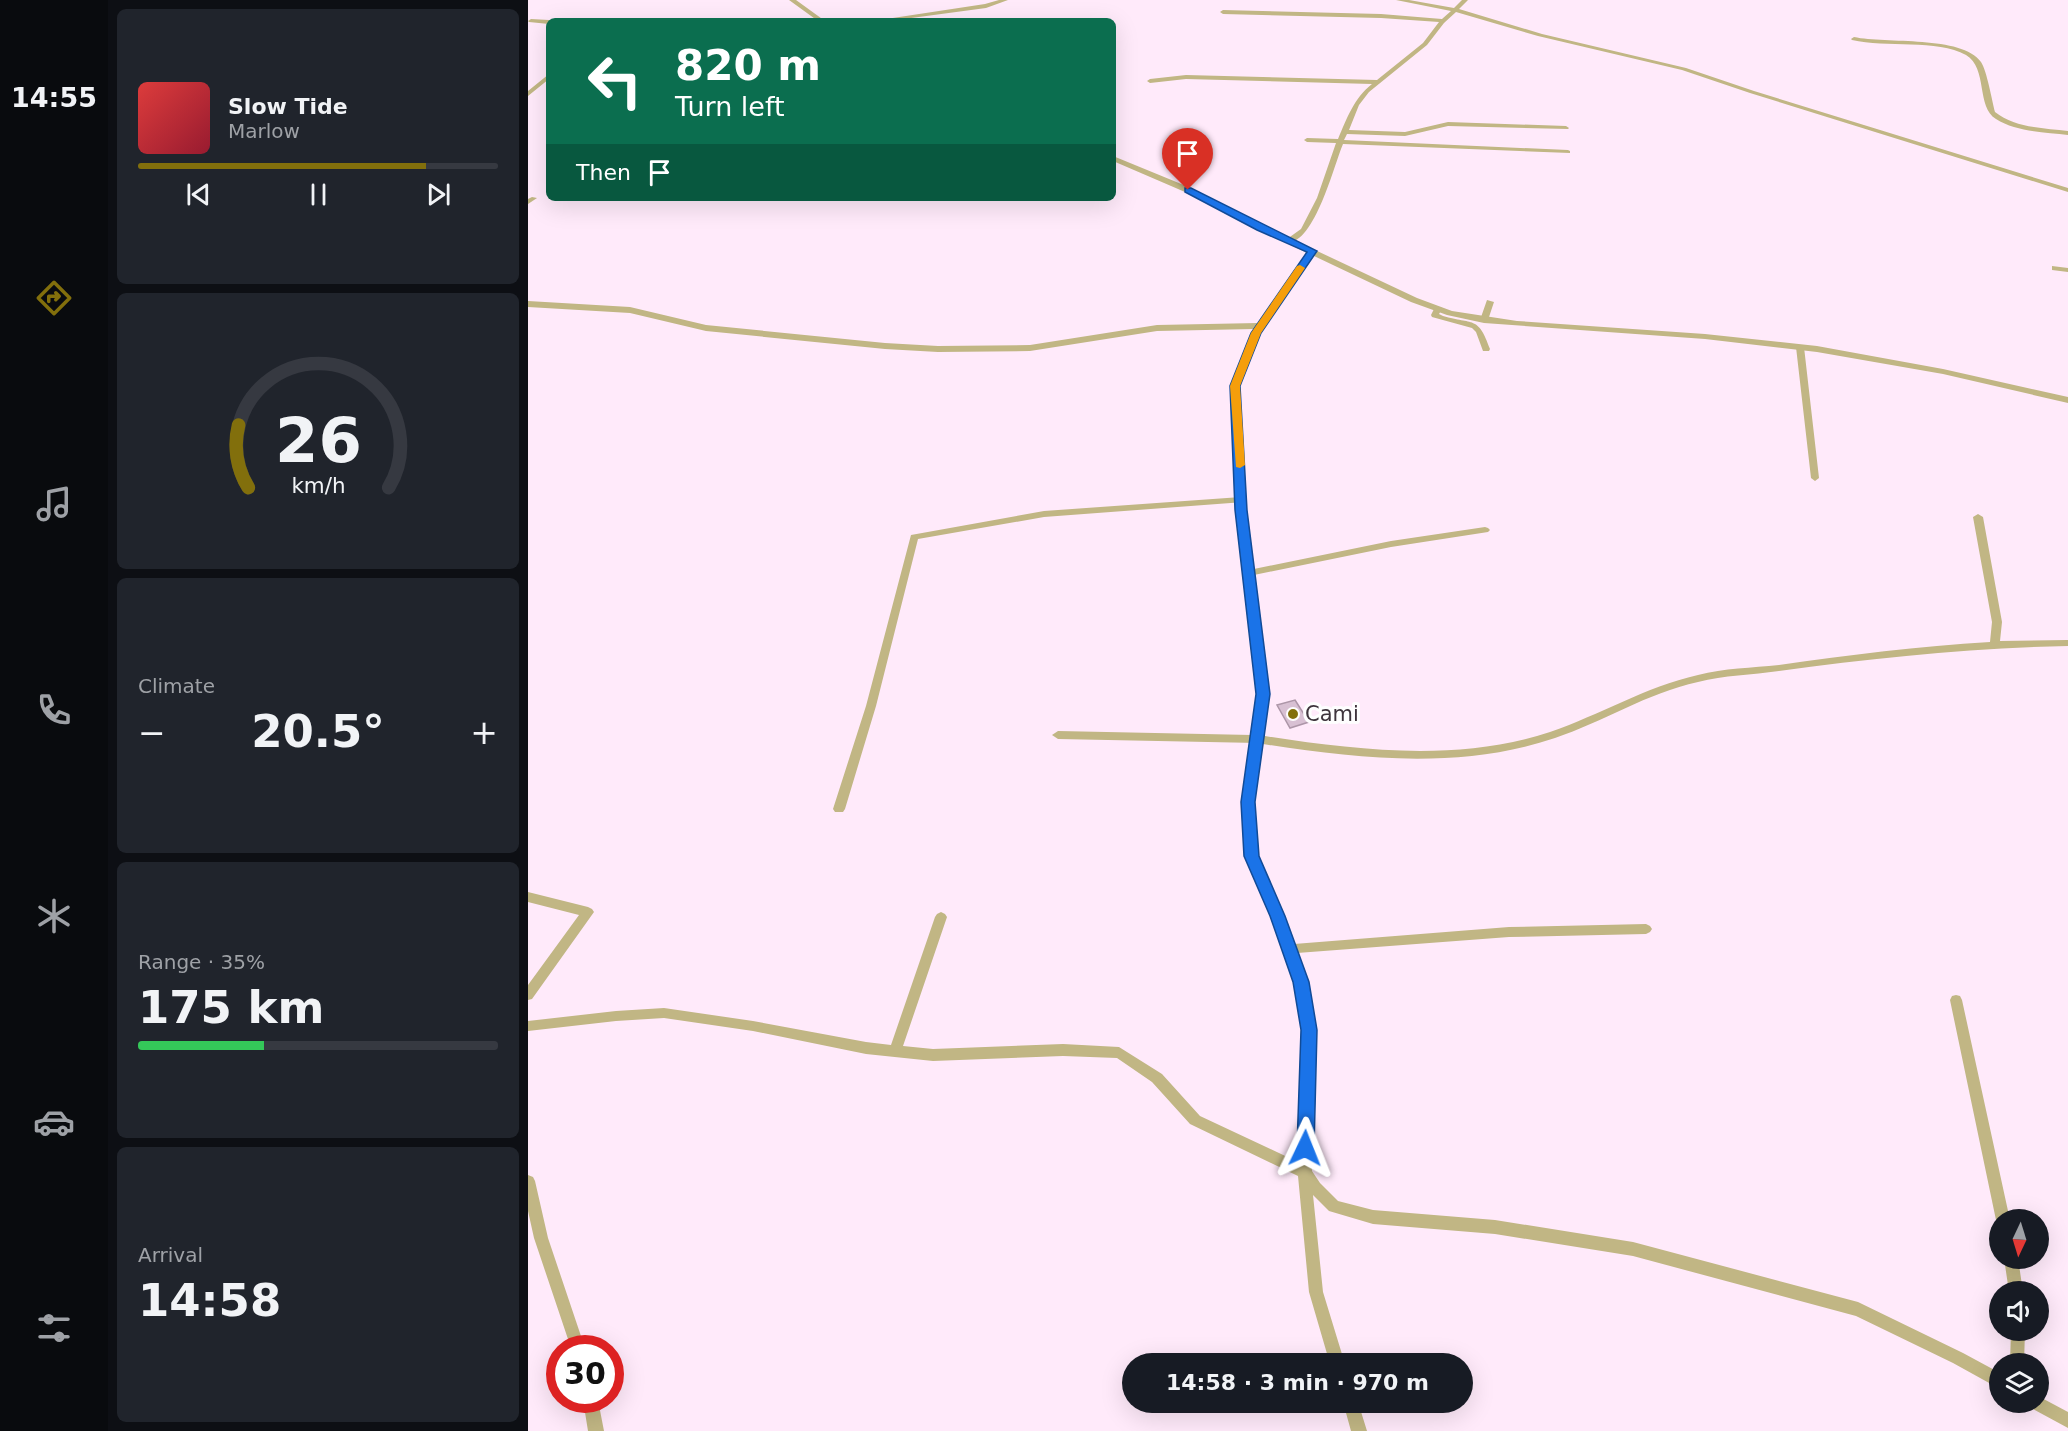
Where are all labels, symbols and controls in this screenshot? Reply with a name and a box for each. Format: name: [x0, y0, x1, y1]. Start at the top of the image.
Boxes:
text: 820 m: [675, 41, 821, 90]
icon: left: [576, 42, 654, 120]
text: 14:55: [11, 82, 97, 113]
text: Turn left: [675, 91, 785, 122]
text: Slow Tide: [228, 94, 348, 119]
text: Marlow: [228, 119, 300, 143]
pin: [1162, 128, 1213, 190]
icon: arrive: [1171, 137, 1204, 170]
icon: arrive: [643, 156, 676, 189]
text: Then: [576, 160, 631, 185]
icon: previous: [182, 178, 215, 211]
icon: pause: [302, 178, 335, 211]
icon: next: [422, 178, 455, 211]
icon: directions: [33, 277, 75, 319]
text: 26: [275, 404, 361, 477]
text: km/h: [291, 474, 345, 499]
icon: music: [33, 483, 75, 525]
text: Climate: [138, 674, 215, 698]
icon: phone: [33, 689, 75, 731]
place label: Cami: [1305, 702, 1359, 726]
text: 20.5°: [251, 705, 385, 758]
marker: Cami: [1286, 707, 1300, 721]
text: −: [138, 713, 166, 752]
text: +: [470, 713, 498, 752]
icon: climate: [33, 895, 75, 937]
text: Range · 35%: [138, 950, 265, 974]
text: 175 km: [138, 981, 324, 1034]
icon: car: [33, 1101, 75, 1143]
position arrow: [1273, 1116, 1337, 1180]
north arrow: [1989, 1209, 2049, 1269]
map controls: [1989, 1209, 2049, 1413]
text: Arrival: [138, 1243, 203, 1267]
text: 14:58: [138, 1274, 281, 1327]
button: sound: [1989, 1281, 2049, 1341]
icon: filters: [33, 1307, 75, 1349]
speed limit sign: 30: [546, 1335, 624, 1413]
button: layers: [1989, 1353, 2049, 1413]
text: 14:58 · 3 min · 970 m: [1166, 1370, 1429, 1395]

